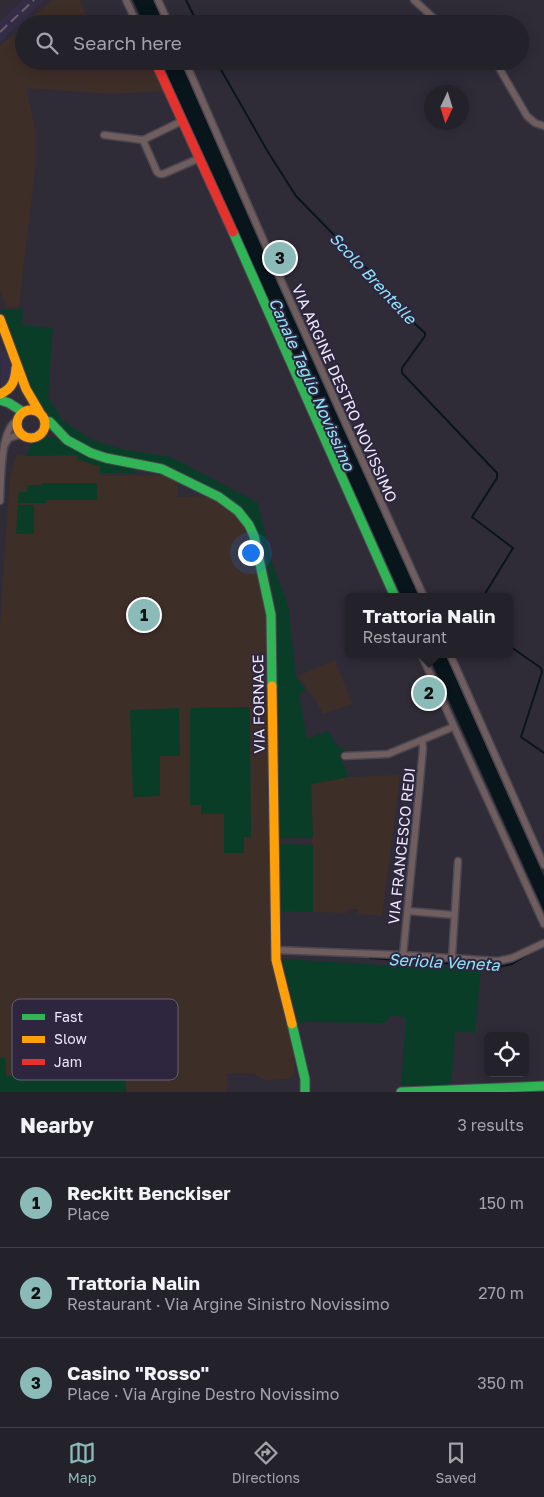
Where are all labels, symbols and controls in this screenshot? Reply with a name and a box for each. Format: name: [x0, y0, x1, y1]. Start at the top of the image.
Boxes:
search box: [15, 15, 529, 70]
icon: search: [33, 29, 61, 57]
text: Search here: [73, 31, 182, 54]
north arrow: [424, 85, 469, 130]
water label: Scolo Brentelle: [325, 228, 422, 329]
pin: 3: [264, 239, 296, 277]
street label: VIA ARGINE DESTRO NOVISSIMO: [289, 281, 401, 505]
water label: Canale Taglio Novissimo: [265, 294, 360, 475]
your location: [238, 540, 264, 566]
popup: [345, 593, 513, 658]
pin: 1: [128, 596, 160, 634]
text: Trattoria Nalin: [362, 604, 496, 627]
text: Restaurant: [362, 627, 447, 647]
street label: VIA FORNACE: [248, 654, 268, 754]
pin: 2: [413, 674, 445, 712]
street label: VIA FRANCESCO REDI: [384, 767, 418, 925]
water label: Seriola Veneta: [388, 949, 501, 975]
legend: [12, 999, 178, 1080]
text: Fast: [54, 1008, 83, 1025]
text: Slow: [54, 1030, 87, 1047]
map controls: [484, 1032, 529, 1077]
button: locate: [484, 1032, 529, 1077]
text: Jam: [54, 1053, 82, 1070]
text: Nearby: [20, 1112, 94, 1138]
text: 3 results: [457, 1115, 524, 1135]
text: Reckitt Benckiser: [67, 1181, 231, 1204]
text: 1: [32, 1193, 40, 1213]
text: 150 m: [479, 1193, 524, 1213]
text: Place: [67, 1204, 110, 1224]
text: Trattoria Nalin: [67, 1271, 200, 1294]
text: 2: [31, 1283, 41, 1303]
text: 270 m: [478, 1283, 524, 1303]
text: Restaurant · Via Argine Sinistro Novissimo: [67, 1294, 390, 1314]
text: Casino "Rosso": [67, 1361, 209, 1384]
text: 3: [31, 1373, 41, 1393]
text: 350 m: [477, 1373, 524, 1393]
text: Place · Via Argine Destro Novissimo: [67, 1384, 339, 1404]
tab: Map: [68, 1439, 96, 1486]
tab: Directions: [232, 1439, 300, 1486]
tab: Saved: [435, 1439, 476, 1486]

